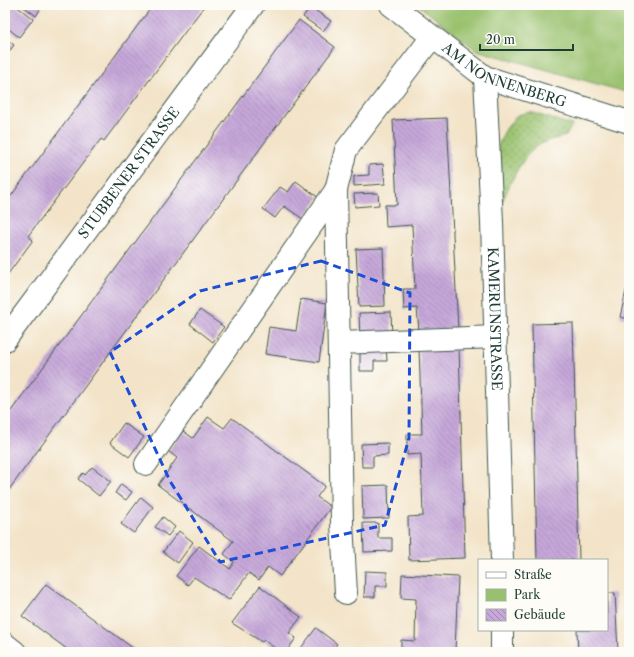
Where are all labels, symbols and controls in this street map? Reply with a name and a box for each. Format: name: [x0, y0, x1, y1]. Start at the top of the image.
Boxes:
scale bar: [480, 26, 573, 52]
text: 20 m: [486, 32, 515, 47]
street label: AM NONNENBERG: [438, 38, 569, 111]
street label: STUBBENER STRASSE: [74, 103, 183, 242]
street label: KAMERUNSTRASSE: [484, 247, 506, 391]
legend: [478, 559, 608, 631]
text: Straße: [514, 567, 552, 582]
text: Park: [514, 587, 541, 602]
text: Gebäude: [514, 607, 566, 622]

